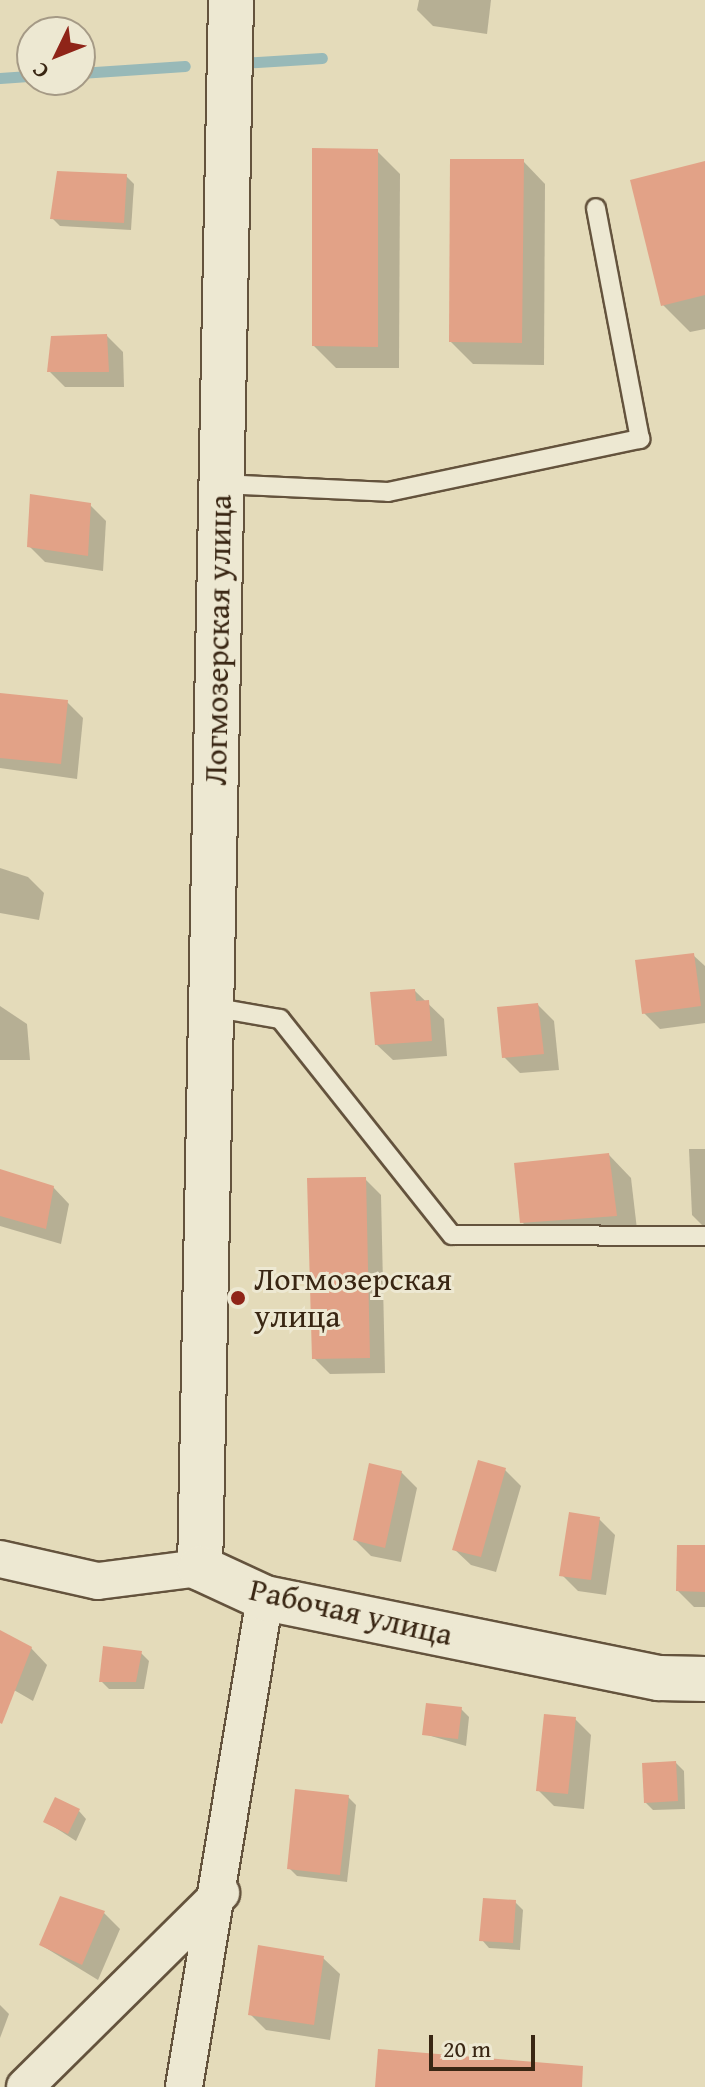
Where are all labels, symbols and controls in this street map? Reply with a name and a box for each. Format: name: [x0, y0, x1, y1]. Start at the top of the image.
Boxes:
north arrow: [16, 16, 96, 96]
text: С: [24, 56, 56, 86]
street label: Логмозерская улица: [196, 494, 240, 786]
place label: Логмозерская улица: [254, 1261, 452, 1336]
marker: Логмозерская улица: [229, 1289, 247, 1307]
street label: Рабочая улица: [246, 1570, 456, 1654]
scale bar: [433, 2019, 539, 2069]
text: 20 m: [443, 2031, 491, 2066]

